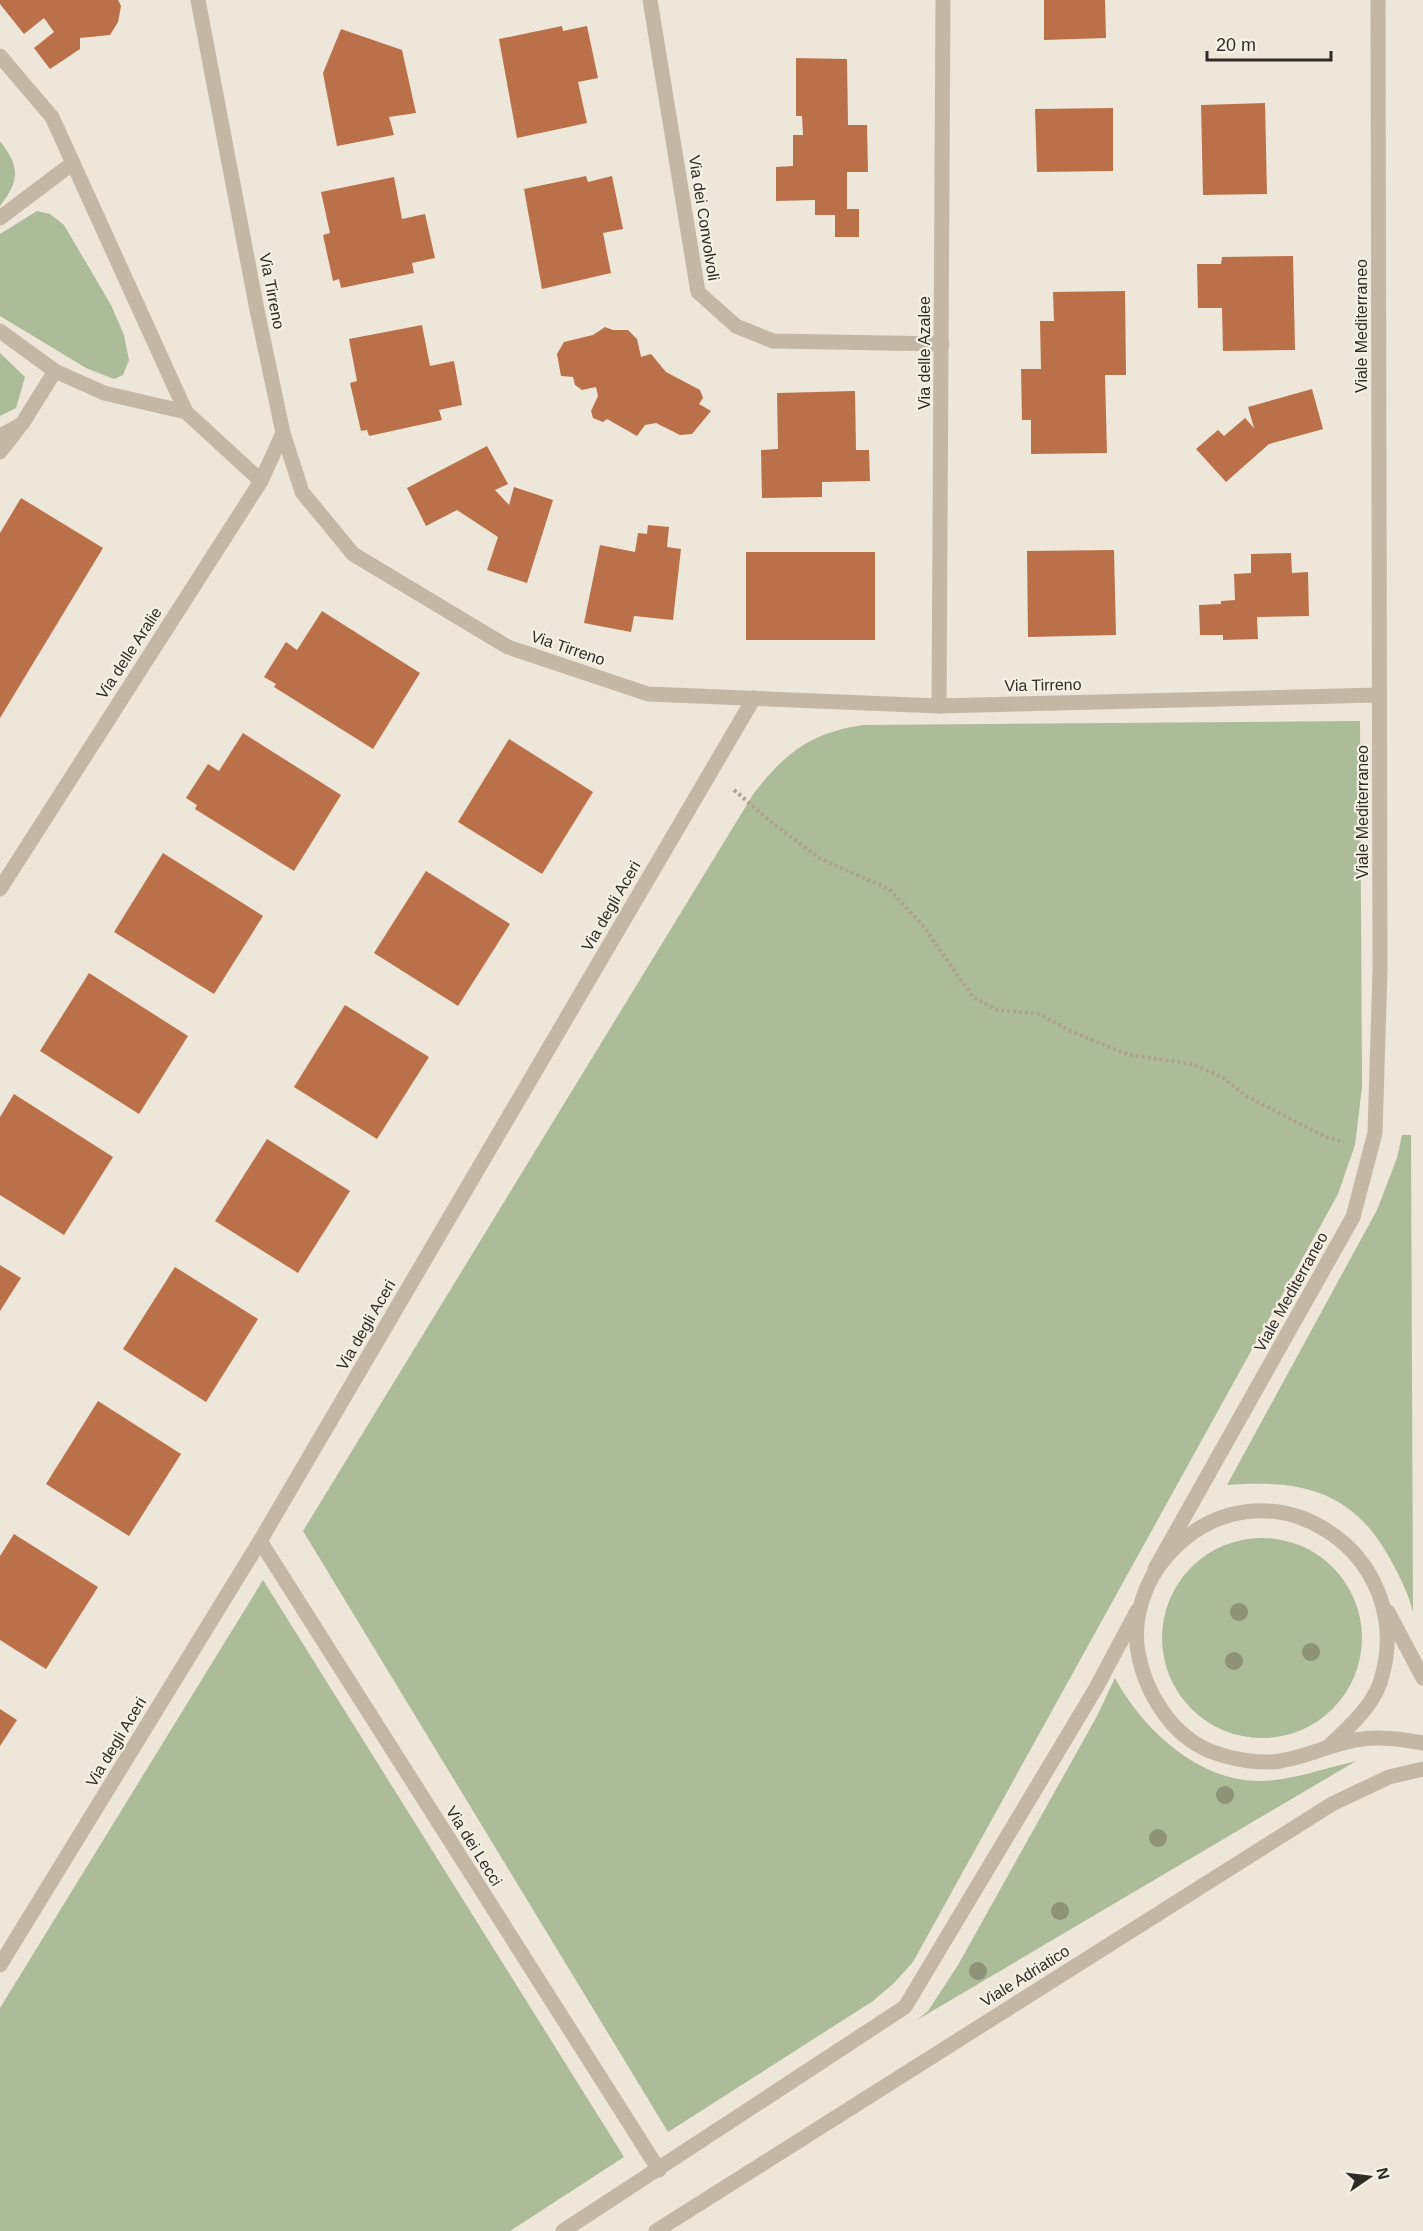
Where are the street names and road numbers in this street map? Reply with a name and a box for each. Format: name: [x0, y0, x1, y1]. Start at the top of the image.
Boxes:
street label: Via dei Convolvoli: [686, 154, 722, 282]
street label: Via Tirreno: [256, 252, 288, 331]
street label: Viale Mediterraneo: [1353, 259, 1370, 393]
street label: Via delle Azalee: [916, 296, 933, 410]
street label: Via delle Aralie: [93, 604, 165, 702]
street label: Via Tirreno: [529, 627, 607, 669]
street label: Via Tirreno: [1004, 676, 1082, 694]
street label: Viale Mediterraneo: [1354, 745, 1371, 879]
street label: Via degli Aceri: [578, 858, 644, 954]
street label: Viale Mediterraneo: [1251, 1229, 1331, 1355]
street label: Via degli Aceri: [333, 1277, 399, 1373]
street label: Via degli Aceri: [83, 1694, 149, 1790]
street label: Via dei Lecci: [443, 1803, 505, 1889]
street label: Viale Adriatico: [978, 1942, 1072, 2010]

